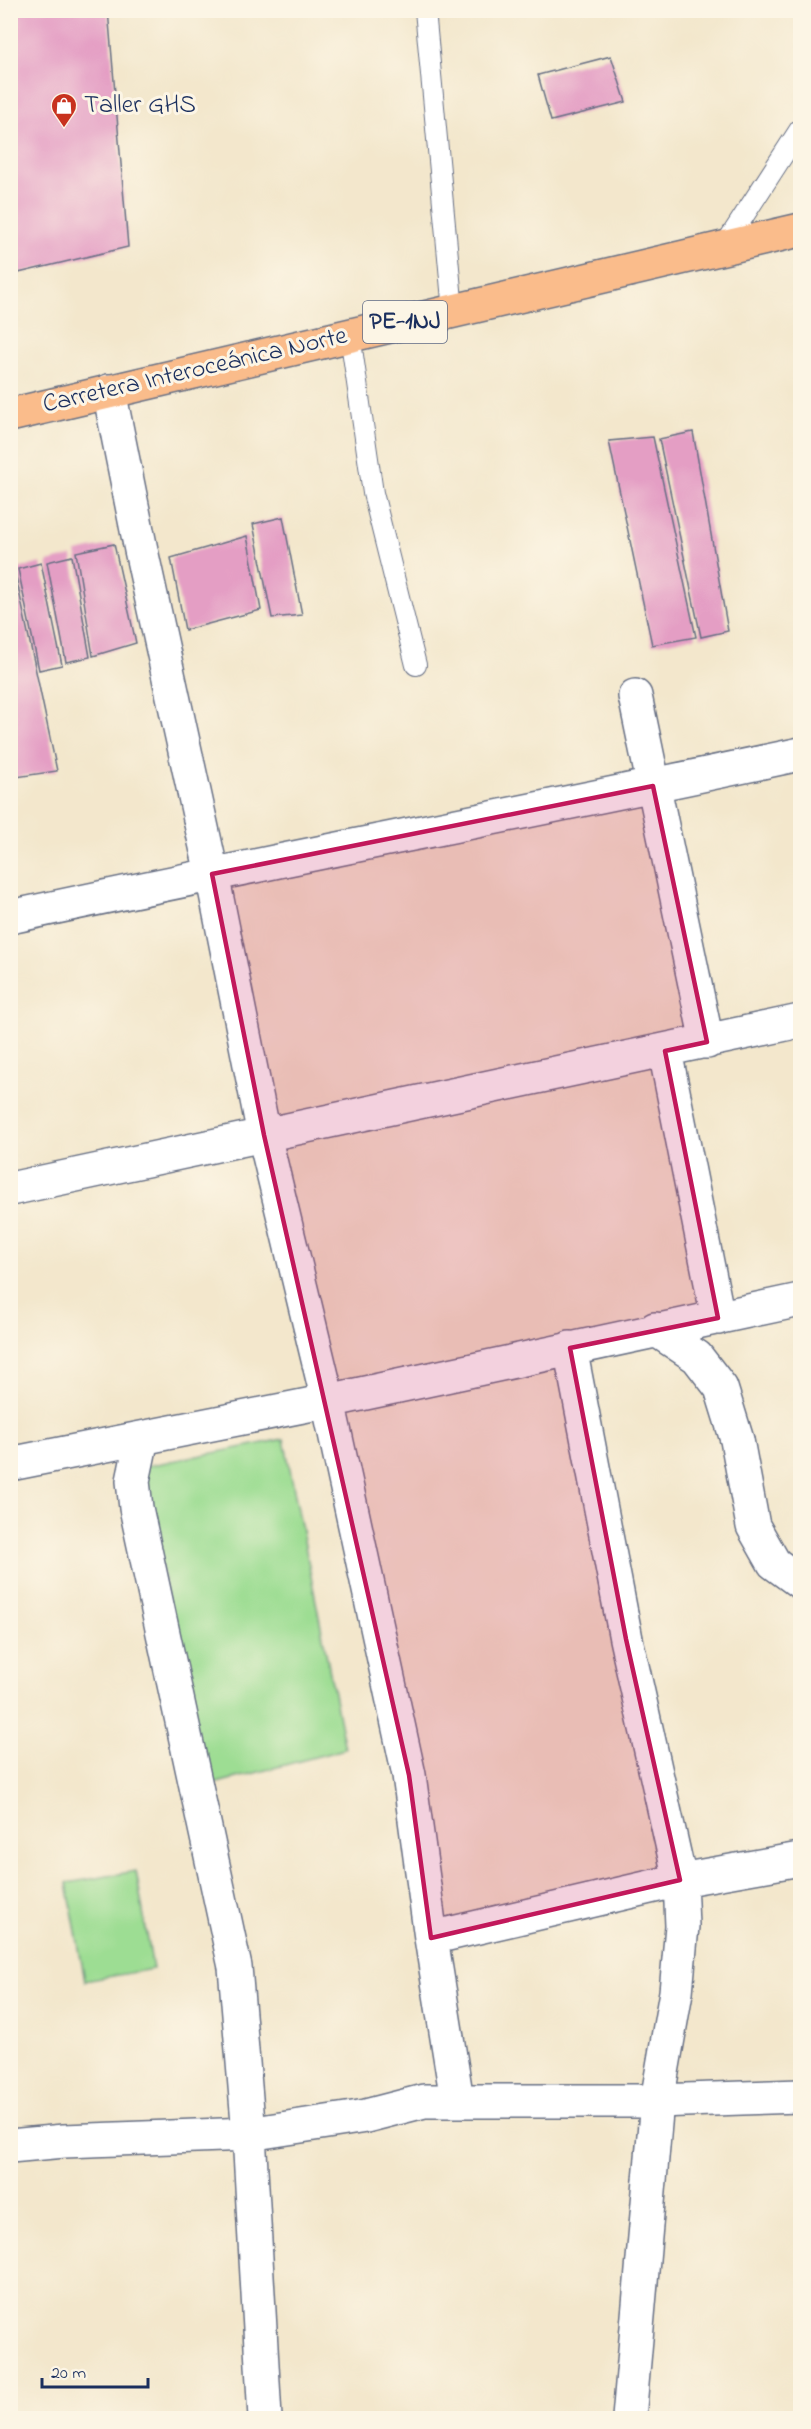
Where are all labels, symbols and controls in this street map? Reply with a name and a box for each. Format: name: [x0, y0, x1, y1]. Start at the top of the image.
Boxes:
place label: Taller GHS: [84, 87, 196, 125]
shop icon: Taller GHS: [49, 91, 79, 129]
road number: PE-1NJ: [363, 301, 447, 343]
street label: Carretera Interoceánica Norte: [39, 317, 351, 425]
scale bar: [42, 2351, 148, 2389]
text: 20 m: [51, 2361, 86, 2387]

